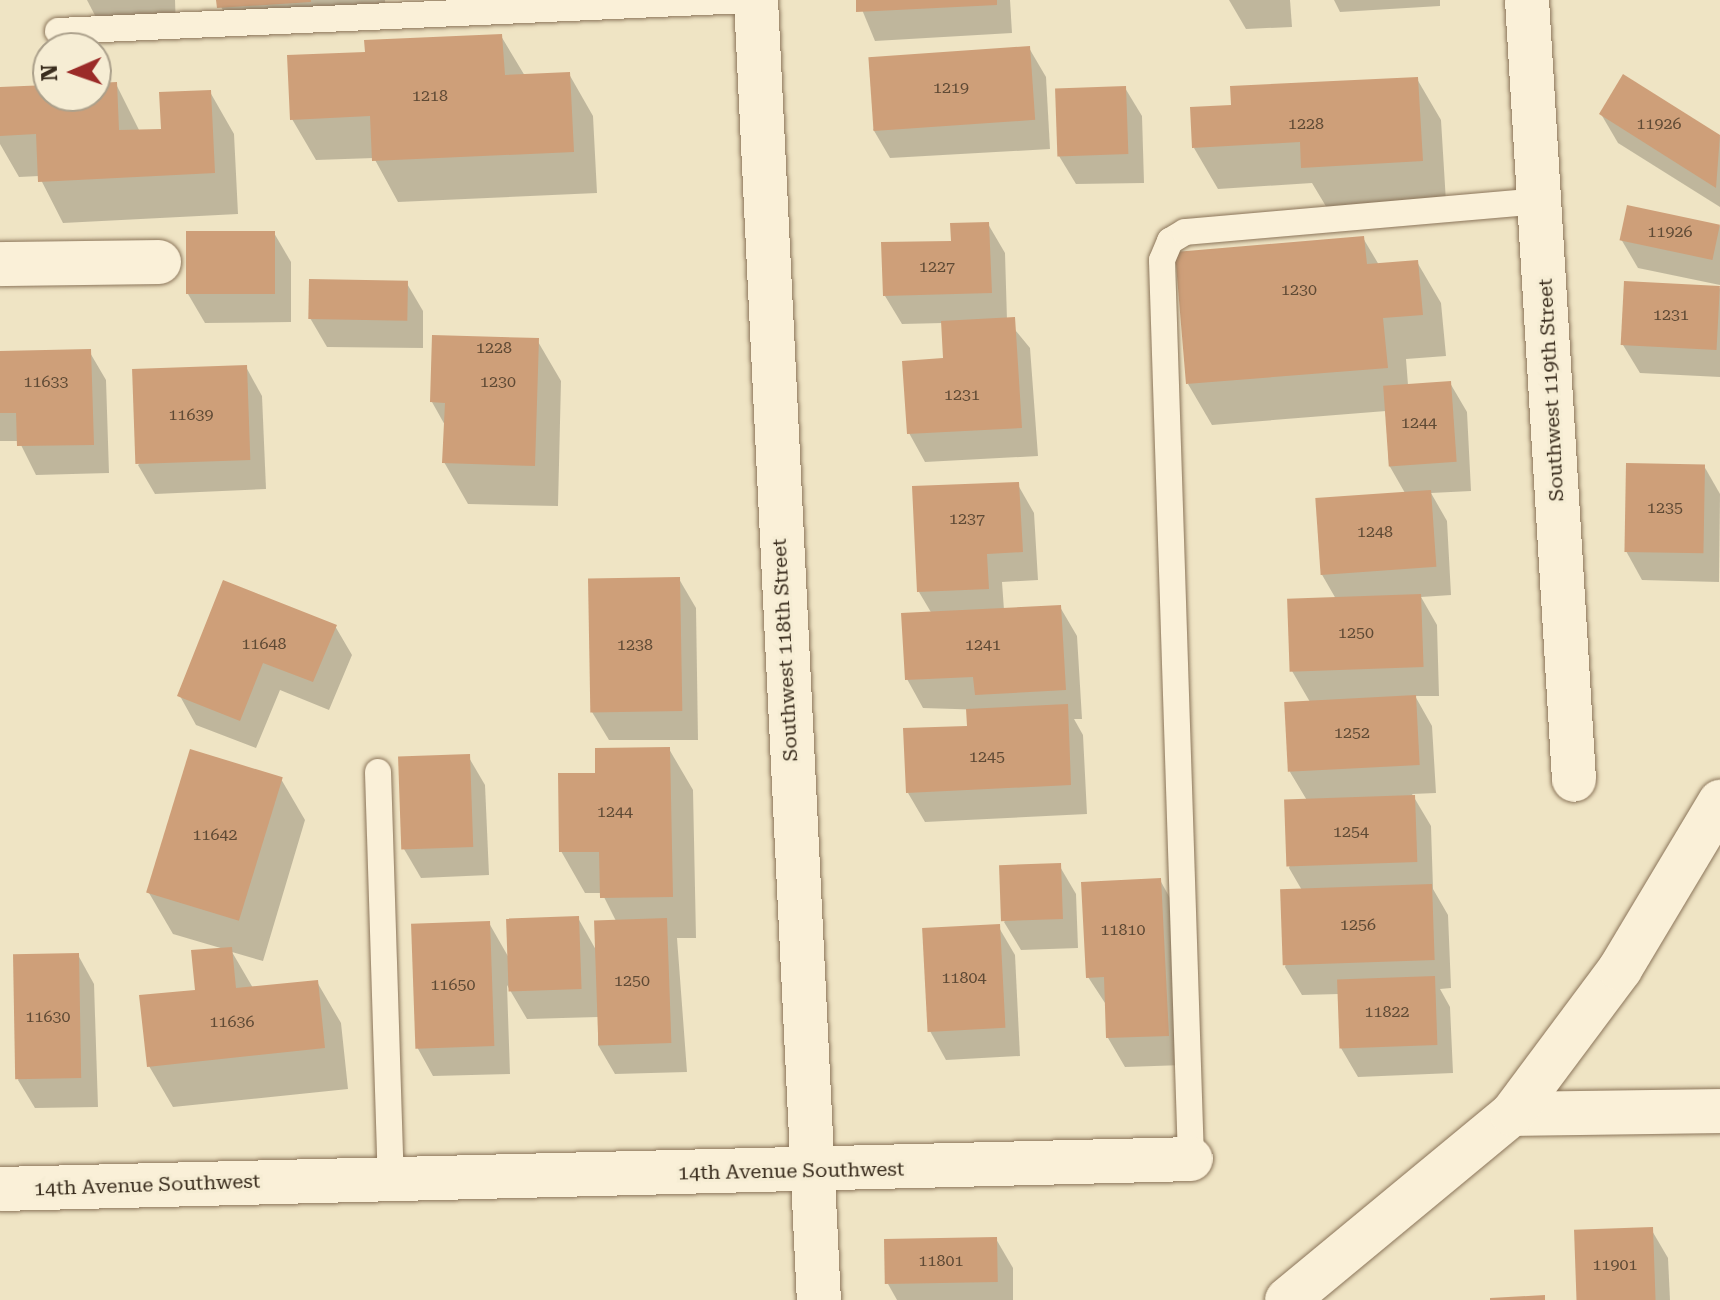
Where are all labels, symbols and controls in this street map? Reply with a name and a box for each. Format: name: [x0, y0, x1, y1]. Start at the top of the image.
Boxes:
north arrow: [32, 32, 112, 112]
text: N: [37, 64, 62, 82]
house number: 1219: [933, 78, 969, 98]
house number: 1218: [412, 86, 448, 106]
house number: 1228: [1288, 114, 1324, 134]
house number: 11926: [1637, 114, 1681, 134]
house number: 11926: [1648, 222, 1692, 242]
house number: 1227: [919, 257, 955, 277]
street label: Southwest 119th Street: [1533, 278, 1569, 502]
house number: 1230: [1281, 280, 1317, 300]
house number: 1231: [1653, 305, 1689, 325]
house number: 1228: [476, 338, 512, 358]
house number: 11633: [24, 372, 68, 392]
house number: 1230: [480, 372, 516, 392]
house number: 1231: [944, 385, 980, 405]
house number: 11639: [169, 405, 213, 425]
house number: 1244: [1401, 413, 1437, 433]
house number: 1235: [1647, 498, 1683, 518]
house number: 1237: [949, 509, 985, 529]
house number: 1248: [1357, 522, 1393, 542]
street label: Southwest 118th Street: [767, 538, 803, 762]
house number: 1250: [1338, 623, 1374, 643]
house number: 11648: [242, 634, 286, 654]
house number: 1238: [617, 635, 653, 655]
house number: 1241: [965, 635, 1001, 655]
house number: 1252: [1334, 723, 1370, 743]
house number: 1245: [969, 747, 1005, 767]
house number: 1244: [597, 802, 633, 822]
house number: 1254: [1333, 822, 1369, 842]
house number: 11642: [193, 825, 237, 845]
house number: 1256: [1340, 915, 1376, 935]
house number: 11810: [1101, 920, 1145, 940]
house number: 11804: [942, 968, 986, 988]
house number: 1250: [614, 971, 650, 991]
house number: 11650: [431, 975, 475, 995]
house number: 11822: [1365, 1002, 1409, 1022]
house number: 11630: [26, 1007, 70, 1027]
house number: 11636: [210, 1012, 254, 1032]
street label: 14th Avenue Southwest: [678, 1157, 904, 1185]
street label: 14th Avenue Southwest: [33, 1169, 261, 1201]
house number: 11801: [919, 1251, 963, 1271]
house number: 11901: [1593, 1255, 1637, 1275]

